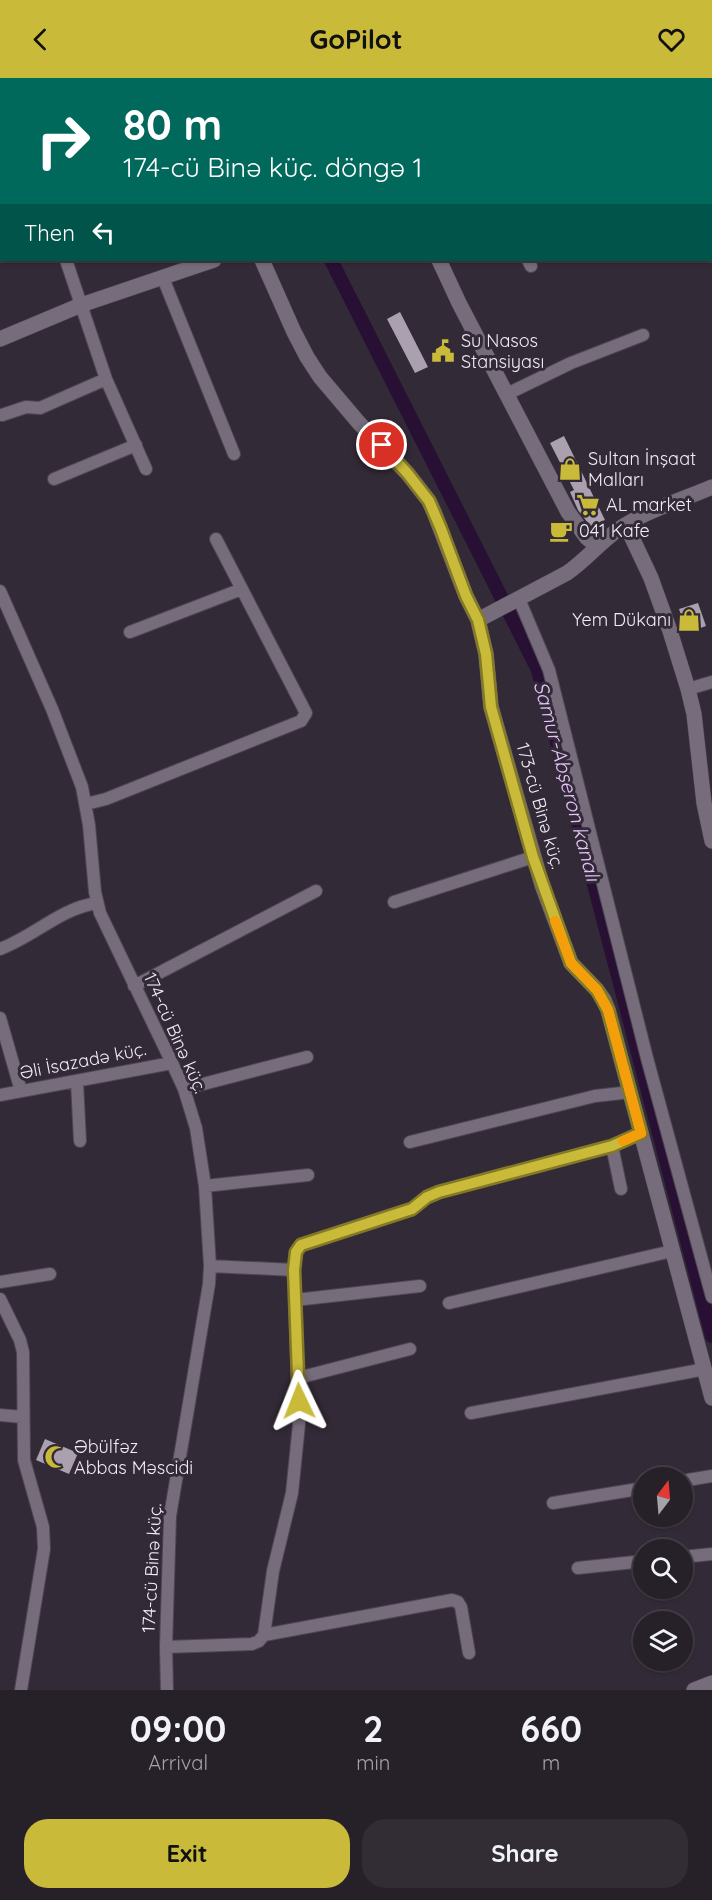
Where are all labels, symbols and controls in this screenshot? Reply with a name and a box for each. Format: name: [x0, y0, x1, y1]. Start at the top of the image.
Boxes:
text: GoPilot: [309, 22, 403, 56]
icon: back: [24, 23, 57, 56]
icon: heart: [655, 23, 688, 56]
text: 80 m: [123, 98, 222, 151]
icon: right: [24, 102, 102, 180]
text: 174-cü Binə küç. döngə 1: [123, 150, 422, 184]
icon: left: [87, 216, 120, 249]
text: Then: [24, 219, 75, 247]
place label: Su Nasos Stansiyası: [461, 329, 544, 373]
public building icon: Su Nasos Stansiyası: [430, 338, 456, 364]
pin: [356, 419, 407, 470]
icon: arrive: [365, 428, 398, 461]
place label: Sultan İnşaat Malları: [588, 447, 696, 491]
shop icon: Sultan İnşaat Malları: [557, 456, 583, 482]
supermarket icon: AL market: [575, 492, 601, 518]
place label: AL market: [606, 493, 692, 516]
cafe icon: 041 Kafe: [548, 518, 574, 544]
place label: 041 Kafe: [579, 519, 650, 542]
shop icon: Yem Dükanı: [676, 607, 702, 633]
place label: Yem Dükanı: [572, 608, 671, 631]
water label: Samur-Abşeron kanalı: [529, 678, 607, 885]
street label: 173-cü Binə küç.: [511, 740, 569, 872]
street label: 174-cü Binə küç.: [139, 969, 212, 1097]
street label: Əli İsazadə küç.: [18, 1037, 148, 1084]
position arrow: [267, 1369, 331, 1433]
place label: Əbülfəz Abbas Məscidi: [74, 1435, 193, 1479]
mosque icon: Əbülfəz Abbas Məscidi: [43, 1444, 69, 1470]
north arrow: [633, 1467, 693, 1527]
map controls: [633, 1467, 693, 1671]
street label: 174-cü Binə küç.: [137, 1503, 166, 1633]
button: search: [633, 1539, 693, 1599]
button: layers: [633, 1611, 693, 1671]
text: 09:00: [130, 1706, 226, 1751]
text: 2: [363, 1706, 384, 1751]
text: 660: [520, 1706, 582, 1751]
text: Arrival: [148, 1750, 208, 1775]
text: min: [356, 1750, 390, 1775]
text: m: [542, 1750, 560, 1775]
button: Exit: [24, 1819, 350, 1888]
button: Share: [362, 1819, 688, 1888]

